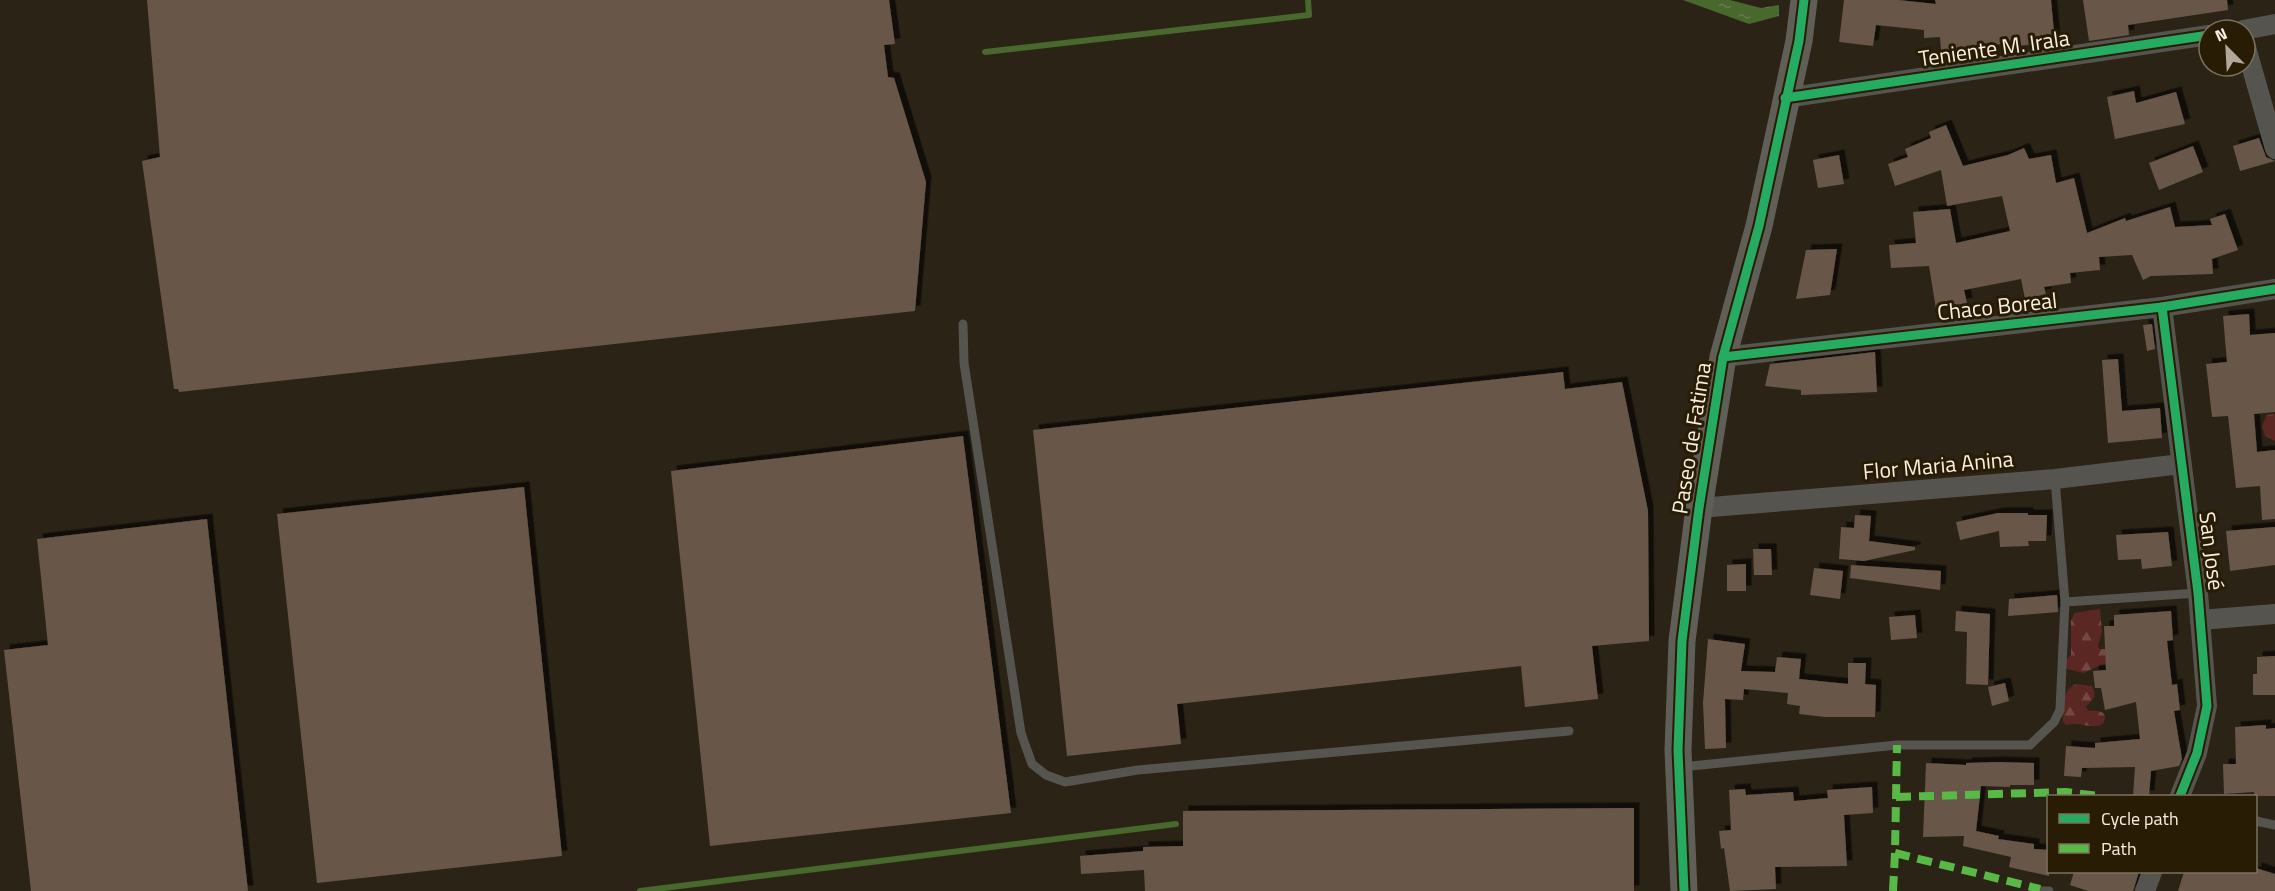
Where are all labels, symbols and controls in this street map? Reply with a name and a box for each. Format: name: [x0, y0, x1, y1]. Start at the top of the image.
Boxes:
north arrow: [2197, 18, 2257, 78]
street label: Teniente M. Irala: [1916, 21, 2072, 75]
text: N: [2211, 21, 2231, 48]
street label: Chaco Boreal: [1935, 283, 2059, 329]
street label: Paseo de Fatima: [1662, 360, 1720, 516]
street label: Flor Maria Anina: [1861, 441, 2015, 489]
street label: San José: [2190, 510, 2234, 592]
legend: [2047, 795, 2257, 873]
text: Cycle path: [2101, 805, 2179, 832]
text: Path: [2101, 835, 2137, 862]

